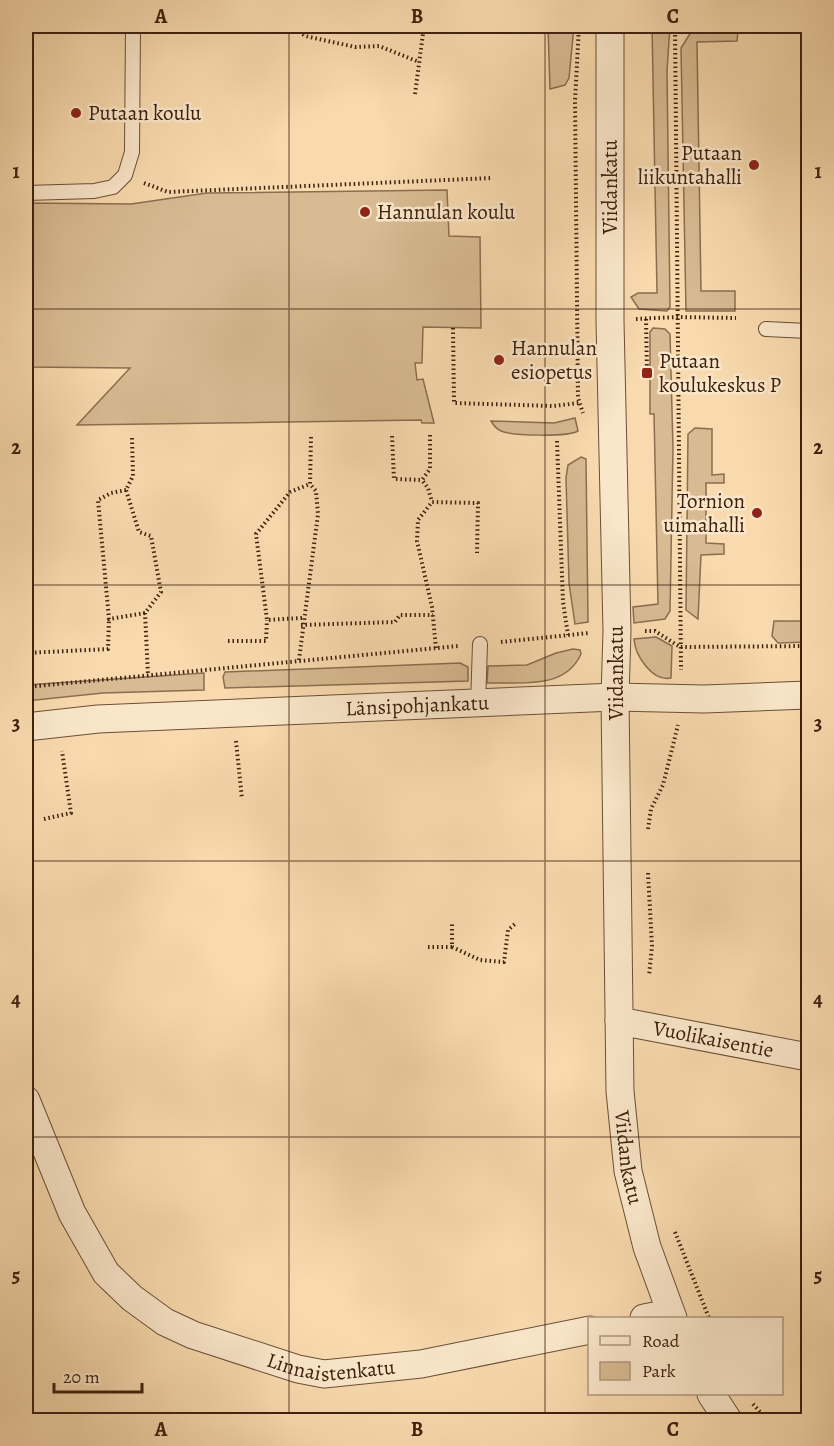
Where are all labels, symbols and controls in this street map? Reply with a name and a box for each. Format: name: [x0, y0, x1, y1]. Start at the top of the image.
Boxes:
text: A: [154, 3, 168, 30]
text: B: [411, 3, 423, 30]
text: C: [667, 3, 679, 30]
place label: Putaan koulu: [88, 99, 202, 127]
marker: Putaan koulu: [69, 106, 83, 120]
street label: Viidankatu: [596, 139, 624, 235]
place label: Putaan liikuntahalli: [638, 139, 742, 191]
text: 1: [12, 158, 20, 185]
marker: Putaan liikuntahalli: [747, 158, 761, 172]
text: 1: [814, 158, 822, 185]
place label: Hannulan koulu: [377, 198, 516, 226]
marker: Hannulan koulu: [358, 205, 372, 219]
place label: Hannulan esiopetus: [511, 334, 597, 386]
place label: Putaan koulukeskus P: [659, 347, 782, 399]
marker: Hannulan esiopetus: [492, 353, 506, 367]
marker: Putaan koulukeskus P: [640, 366, 654, 380]
text: 2: [11, 434, 21, 461]
text: 2: [813, 434, 823, 461]
place label: Tornion uimahalli: [663, 487, 745, 539]
marker: Tornion uimahalli: [750, 506, 764, 520]
street label: Viidankatu: [602, 625, 630, 721]
street label: Länsipohjankatu: [345, 688, 490, 722]
text: 3: [12, 710, 20, 737]
text: 3: [814, 710, 822, 737]
text: 4: [11, 986, 21, 1013]
text: 4: [813, 986, 823, 1013]
street label: Vuolikaisentie: [650, 1014, 776, 1064]
street label: Viidankatu: [608, 1108, 650, 1208]
text: 5: [12, 1262, 20, 1289]
text: 5: [814, 1262, 822, 1289]
legend: [588, 1317, 783, 1395]
text: Road: [642, 1329, 680, 1353]
street label: Linnaistenkatu: [263, 1346, 397, 1388]
scale bar: [54, 1356, 142, 1394]
text: Park: [642, 1359, 676, 1383]
text: 20 m: [63, 1365, 100, 1389]
text: A: [154, 1416, 168, 1443]
text: B: [411, 1416, 423, 1443]
text: C: [667, 1416, 679, 1443]

